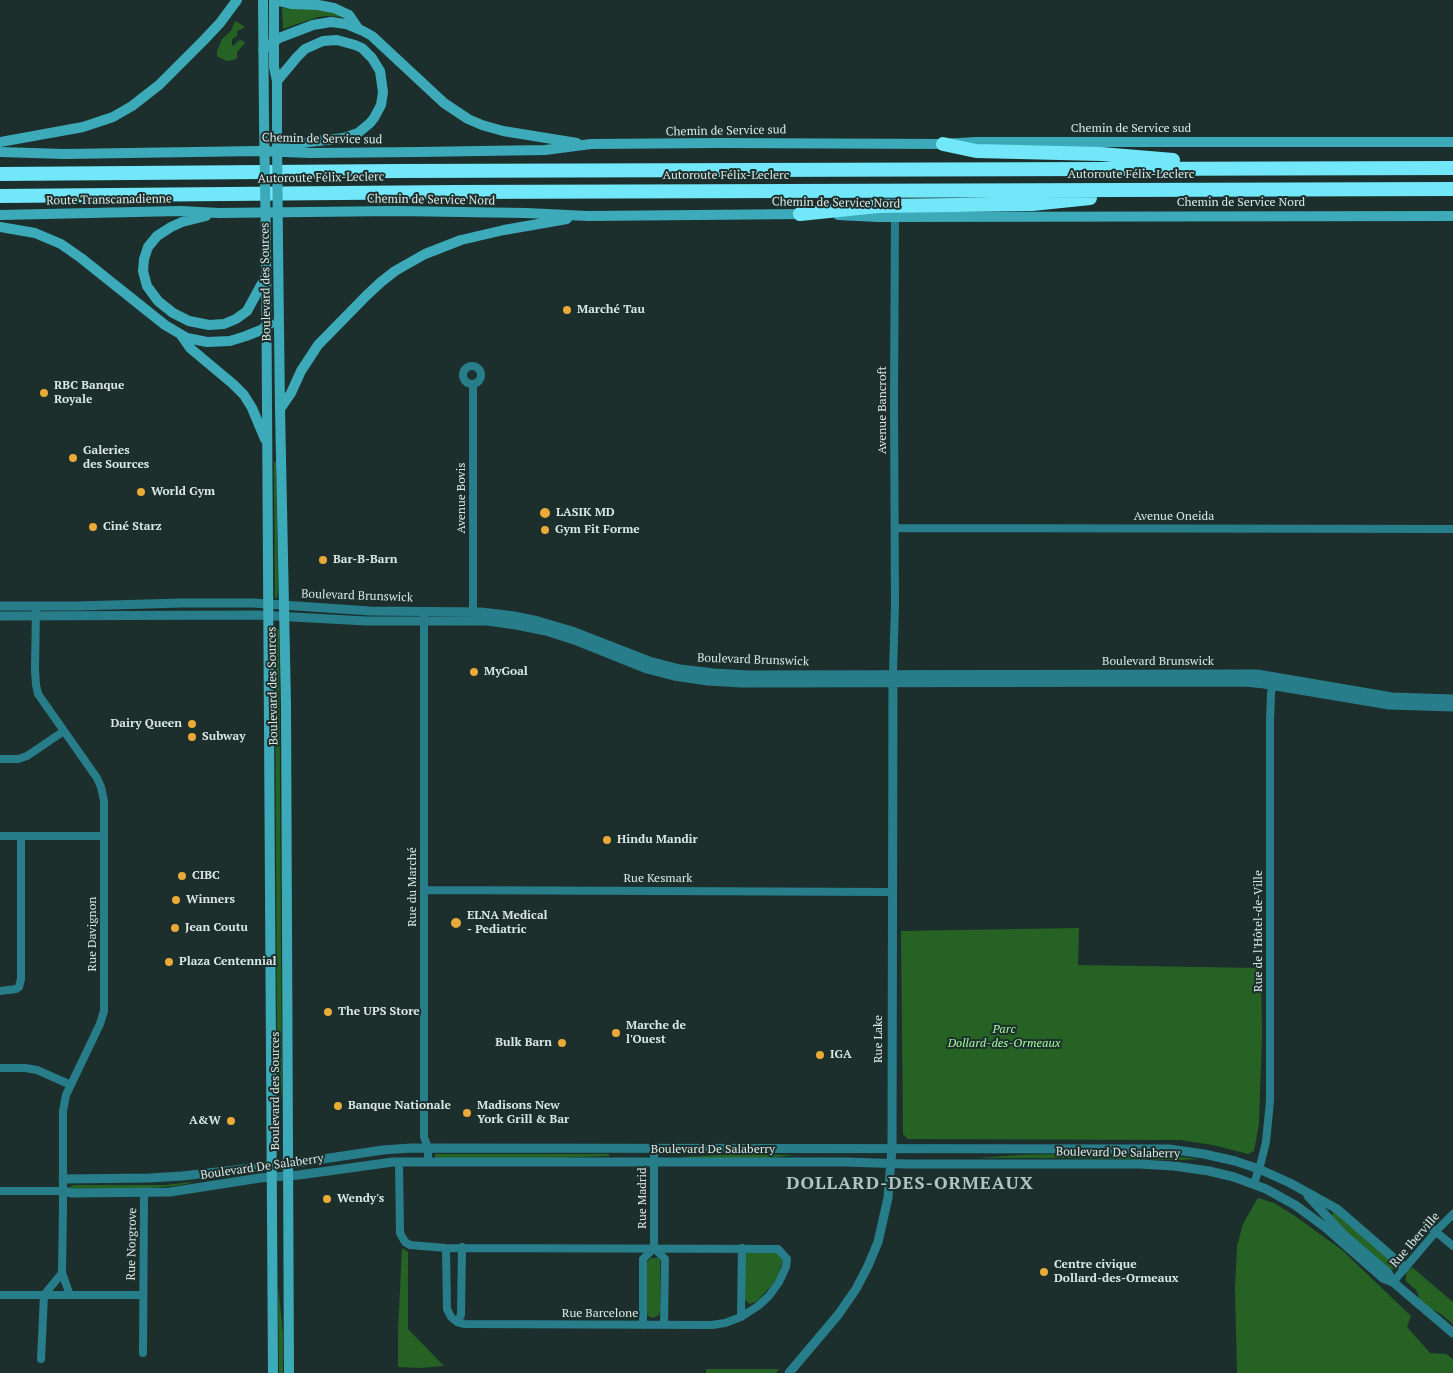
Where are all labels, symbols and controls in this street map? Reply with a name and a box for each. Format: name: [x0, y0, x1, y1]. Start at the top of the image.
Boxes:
street label: Chemin de Service sud: [1071, 122, 1191, 136]
street label: Chemin de Service sud: [666, 123, 786, 139]
street label: Chemin de Service sud: [262, 131, 382, 147]
street label: Autoroute Félix-Leclerc: [1068, 168, 1194, 182]
street label: Autoroute Félix-Leclerc: [663, 169, 789, 183]
street label: Autoroute Félix-Leclerc: [258, 170, 384, 186]
street label: Route Transcanadienne: [46, 192, 172, 208]
street label: Chemin de Service Nord: [367, 192, 495, 208]
street label: Chemin de Service Nord: [772, 195, 900, 211]
street label: Chemin de Service Nord: [1177, 196, 1305, 210]
street label: Boulevard des Sources: [258, 223, 274, 341]
place label: Marché Tau: [577, 303, 645, 317]
marker: Marché Tau: [561, 304, 573, 316]
street label: Avenue Bancroft: [876, 366, 890, 454]
place label: RBC Banque Royale: [54, 379, 124, 407]
marker: RBC Banque Royale: [38, 387, 50, 399]
place label: Galeries des Sources: [83, 444, 149, 472]
marker: Galeries des Sources: [67, 452, 79, 464]
street label: Avenue Bovis: [455, 463, 469, 533]
place label: World Gym: [151, 485, 215, 499]
marker: World Gym: [135, 486, 147, 498]
marker: LASIK MD: [538, 506, 552, 520]
place label: LASIK MD: [556, 506, 615, 520]
street label: Avenue Oneida: [1134, 510, 1214, 524]
place label: Ciné Starz: [103, 520, 162, 534]
marker: Ciné Starz: [87, 521, 99, 533]
place label: Gym Fit Forme: [555, 523, 640, 537]
marker: Gym Fit Forme: [539, 524, 551, 536]
place label: Bar-B-Barn: [333, 553, 397, 567]
marker: Bar-B-Barn: [317, 554, 329, 566]
street label: Boulevard Brunswick: [301, 587, 413, 605]
street label: Boulevard des Sources: [265, 627, 281, 745]
street label: Boulevard Brunswick: [697, 651, 809, 669]
street label: Boulevard Brunswick: [1102, 655, 1214, 669]
place label: MyGoal: [484, 665, 528, 679]
marker: MyGoal: [468, 666, 480, 678]
place label: Dairy Queen: [111, 717, 182, 731]
marker: Dairy Queen: [186, 718, 198, 730]
place label: Subway: [202, 730, 245, 744]
marker: Subway: [186, 731, 198, 743]
place label: Hindu Mandir: [617, 833, 698, 847]
marker: Hindu Mandir: [601, 834, 613, 846]
street label: Rue du Marché: [406, 847, 420, 927]
place label: CIBC: [192, 869, 220, 883]
marker: CIBC: [176, 870, 188, 882]
street label: Rue de l'Hôtel-de-Ville: [1252, 870, 1266, 992]
street label: Rue Kesmark: [623, 872, 693, 886]
place label: Winners: [186, 893, 235, 907]
marker: Winners: [170, 894, 182, 906]
street label: Rue Davignon: [86, 897, 100, 971]
place label: ELNA Medical - Pediatric: [467, 909, 548, 937]
marker: ELNA Medical - Pediatric: [449, 916, 463, 930]
place label: Jean Coutu: [185, 921, 248, 935]
marker: Jean Coutu: [169, 922, 181, 934]
place label: Plaza Centennial: [179, 955, 277, 969]
marker: Plaza Centennial: [163, 956, 175, 968]
place label: The UPS Store: [338, 1005, 420, 1019]
marker: The UPS Store: [322, 1006, 334, 1018]
street label: Rue Lake: [872, 1015, 886, 1063]
place label: Marche de l'Ouest: [626, 1019, 686, 1047]
park label: Parc Dollard-des-Ormeaux: [948, 1023, 1060, 1051]
marker: Marche de l'Ouest: [610, 1027, 622, 1039]
street label: Boulevard des Sources: [269, 1032, 283, 1150]
place label: Bulk Barn: [495, 1036, 552, 1050]
marker: Bulk Barn: [556, 1037, 568, 1049]
place label: IGA: [830, 1048, 852, 1062]
marker: IGA: [814, 1049, 826, 1061]
place label: Banque Nationale: [348, 1099, 451, 1113]
place label: Madisons New York Grill & Bar: [477, 1099, 569, 1127]
marker: Banque Nationale: [332, 1100, 344, 1112]
marker: Madisons New York Grill & Bar: [461, 1107, 473, 1119]
place label: A&W: [189, 1114, 221, 1128]
marker: A&W: [225, 1115, 237, 1127]
street label: Boulevard De Salaberry: [651, 1143, 775, 1157]
street label: Boulevard De Salaberry: [1056, 1145, 1180, 1161]
street label: Boulevard De Salaberry: [199, 1151, 325, 1183]
street label: Rue Madrid: [636, 1167, 650, 1229]
district label: DOLLARD-DES-ORMEAUX: [784, 1173, 1036, 1195]
place label: Wendy's: [337, 1192, 384, 1206]
marker: Wendy's: [321, 1193, 333, 1205]
street label: Rue Norgrove: [124, 1208, 140, 1280]
street label: Rue Iberville: [1387, 1210, 1443, 1270]
place label: Centre civique Dollard-des-Ormeaux: [1054, 1258, 1179, 1286]
marker: Centre civique Dollard-des-Ormeaux: [1038, 1266, 1050, 1278]
street label: Rue Barcelone: [562, 1307, 638, 1321]

